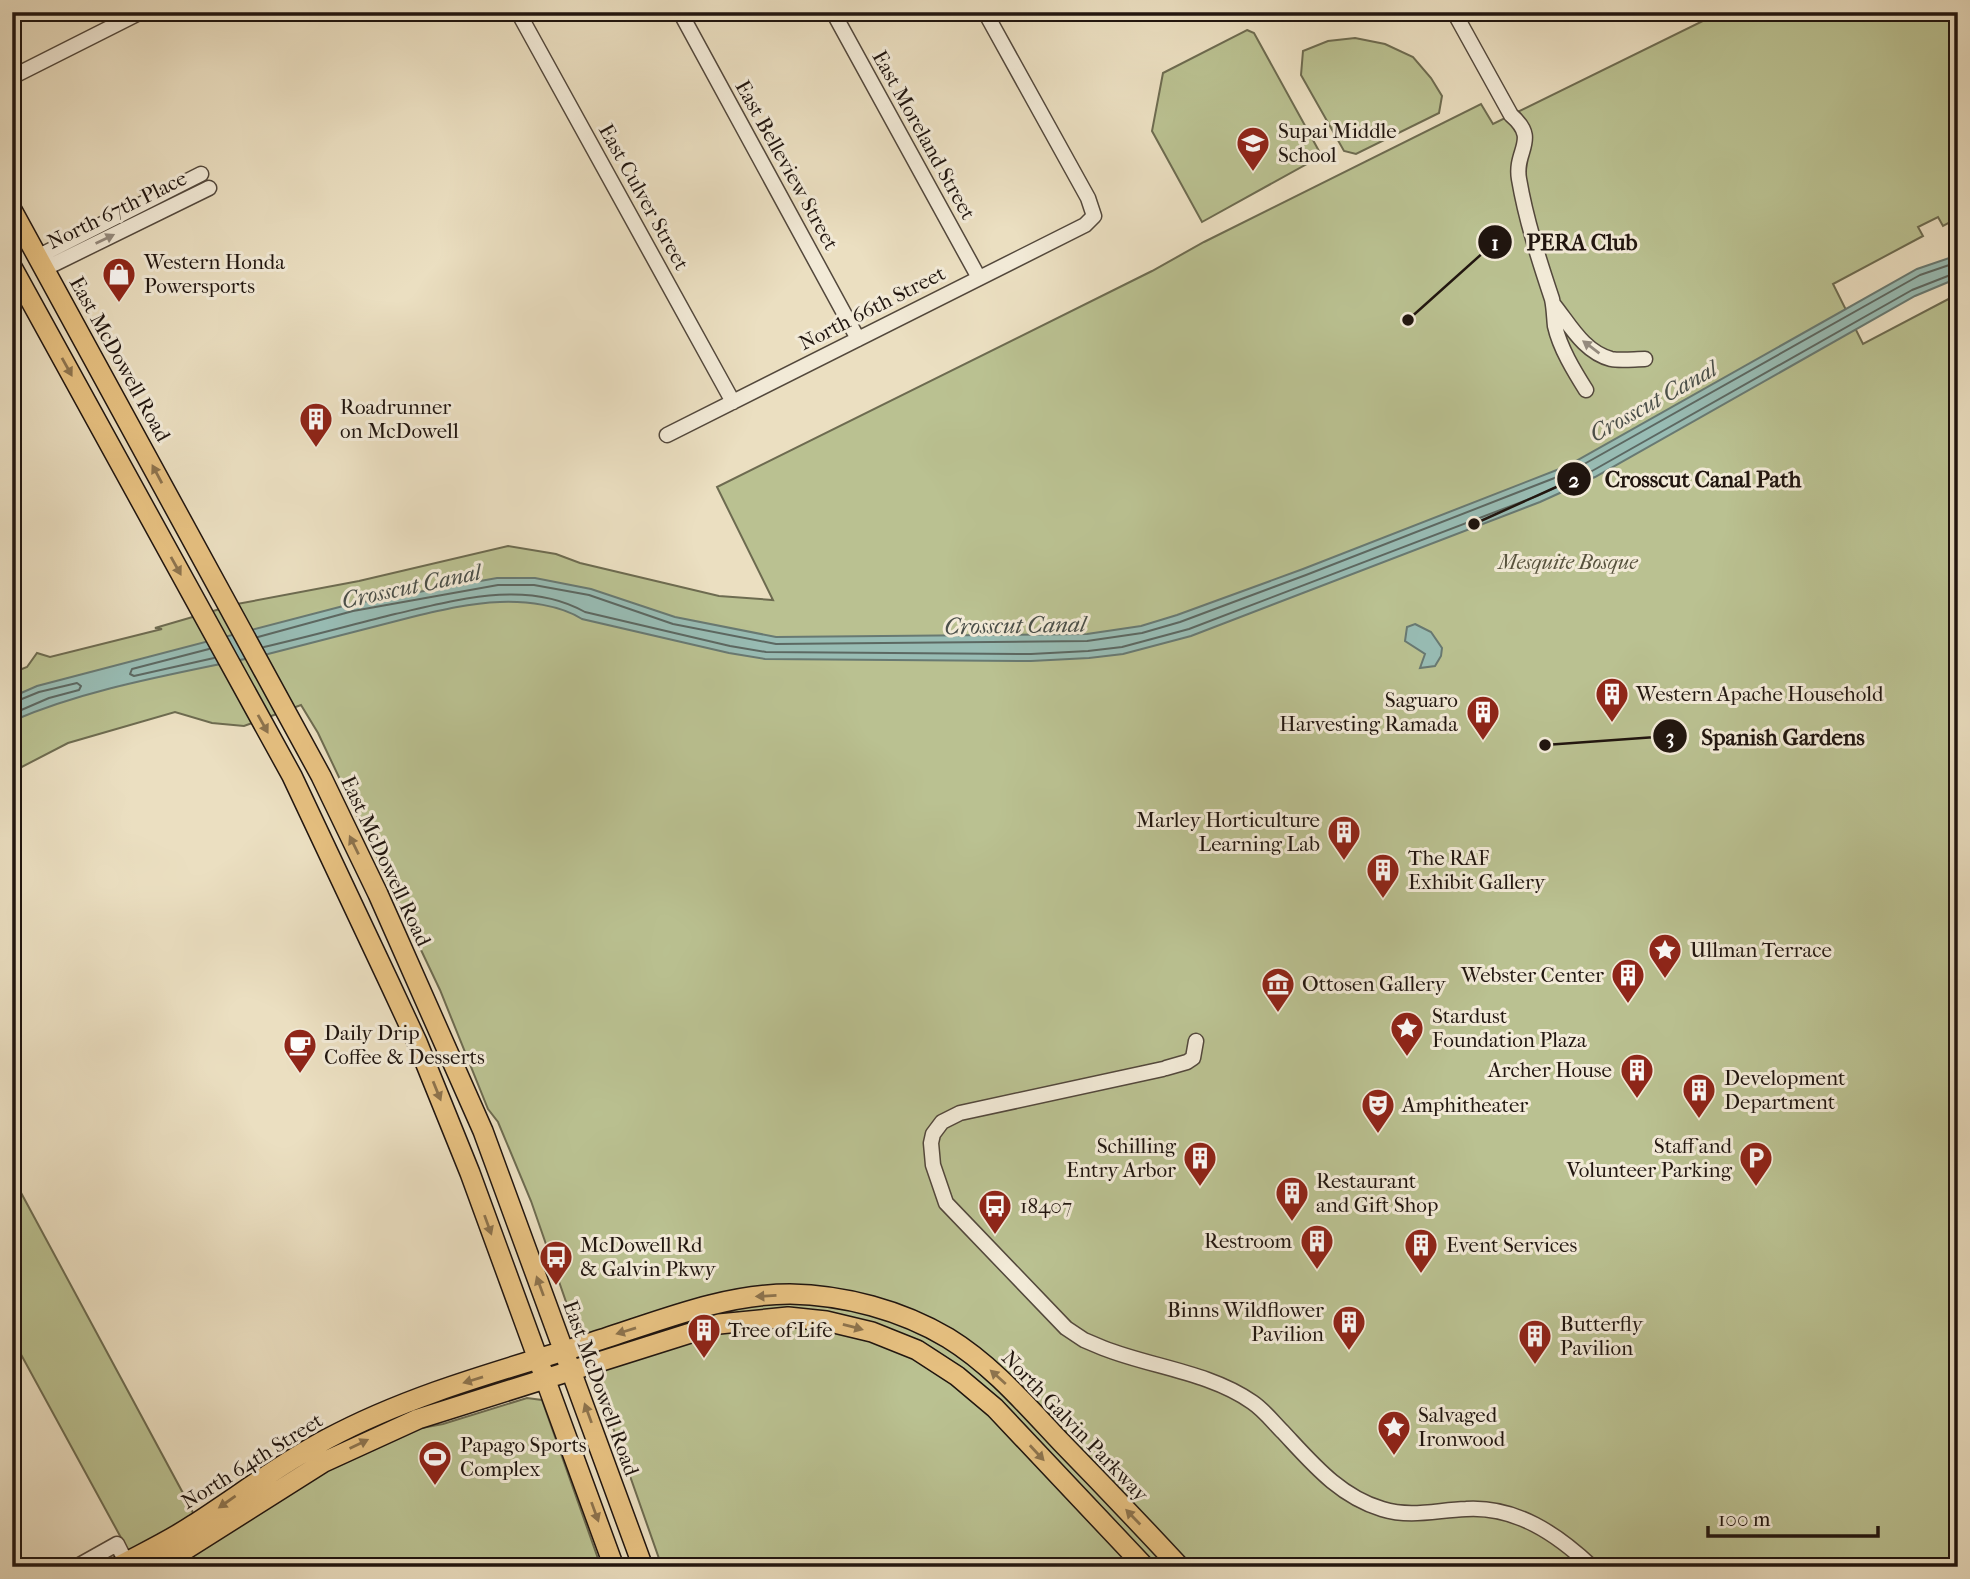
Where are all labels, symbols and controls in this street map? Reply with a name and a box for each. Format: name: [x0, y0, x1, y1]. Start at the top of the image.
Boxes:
street label: East Moreland Street: [867, 46, 981, 224]
street label: East Belleview Street: [730, 76, 844, 254]
place label: Supai Middle School: [1278, 119, 1397, 167]
street label: East Culver Street: [594, 120, 694, 275]
school or university icon: Supai Middle School: [1234, 124, 1272, 173]
street label: North 67th Place: [43, 166, 191, 254]
callout: PERA Club: [1478, 220, 1652, 264]
text: PERA Club: [1527, 229, 1637, 256]
text: 1: [1491, 231, 1499, 255]
one-way arrow: [95, 233, 115, 244]
place label: Western Honda Powersports: [143, 250, 285, 298]
shop icon: Western Honda Powersports: [100, 255, 138, 304]
street label: North 66th Street: [795, 261, 950, 355]
street label: East McDowell Road: [65, 272, 176, 446]
one-way arrow: [1582, 340, 1600, 354]
water label: Crosscut Canal: [1585, 354, 1724, 447]
one-way arrow: [61, 357, 73, 376]
place label: Roadrunner on McDowell: [340, 395, 459, 443]
building icon: Roadrunner on McDowell: [297, 400, 335, 449]
callout: Crosscut Canal Path: [1556, 457, 1816, 501]
one-way arrow: [151, 464, 163, 484]
text: Crosscut Canal Path: [1605, 466, 1802, 493]
text: 2: [1569, 468, 1580, 492]
park label: Mesquite Bosque: [1496, 550, 1638, 574]
one-way arrow: [170, 557, 182, 576]
water label: Crosscut Canal: [339, 558, 485, 614]
water label: Crosscut Canal: [944, 611, 1088, 640]
building icon: Western Apache Household: [1593, 675, 1631, 724]
place label: Western Apache Household: [1635, 682, 1884, 706]
place label: Saguaro Harvesting Ramada: [1279, 688, 1458, 736]
building icon: Saguaro Harvesting Ramada: [1464, 693, 1502, 742]
callout: Spanish Gardens: [1652, 714, 1879, 758]
one-way arrow: [257, 715, 269, 734]
text: Spanish Gardens: [1701, 724, 1865, 751]
text: 3: [1666, 725, 1674, 749]
street label: East McDowell Road: [336, 772, 436, 950]
place label: Marley Horticulture Learning Lab: [1136, 808, 1320, 856]
building icon: Marley Horticulture Learning Lab: [1325, 813, 1363, 862]
one-way arrow: [349, 835, 360, 855]
place label: The RAF Exhibit Gallery: [1408, 846, 1546, 894]
building icon: The RAF Exhibit Gallery: [1364, 851, 1402, 900]
place icon: Ullman Terrace: [1646, 931, 1684, 980]
place label: Ullman Terrace: [1690, 938, 1832, 962]
building icon: Webster Center: [1609, 956, 1647, 1005]
place label: Webster Center: [1460, 963, 1604, 987]
museum icon: Ottosen Gallery: [1259, 965, 1297, 1014]
place label: Ottosen Gallery: [1302, 972, 1446, 996]
place label: Stardust Foundation Plaza: [1432, 1004, 1587, 1052]
place icon: Stardust Foundation Plaza: [1388, 1009, 1426, 1058]
place label: Daily Drip Coffee & Desserts: [324, 1021, 485, 1069]
cafe icon: Daily Drip Coffee & Desserts: [281, 1026, 319, 1075]
building icon: Archer House: [1618, 1051, 1656, 1100]
place label: Archer House: [1487, 1058, 1612, 1082]
place label: Development Department: [1724, 1066, 1846, 1114]
building icon: Development Department: [1680, 1071, 1718, 1120]
one-way arrow: [432, 1081, 443, 1102]
theatre icon: Amphitheater: [1359, 1086, 1397, 1135]
place label: Amphitheater: [1401, 1093, 1528, 1117]
place label: Schilling Entry Arbor: [1066, 1134, 1177, 1182]
place label: Staff and Volunteer Parking: [1565, 1134, 1733, 1182]
building icon: Schilling Entry Arbor: [1181, 1139, 1219, 1188]
parking icon: Staff and Volunteer Parking: [1737, 1139, 1775, 1188]
place label: Restaurant and Gift Shop: [1316, 1169, 1438, 1217]
building icon: Restaurant and Gift Shop: [1273, 1174, 1311, 1223]
bus stop icon: 18407: [976, 1187, 1014, 1236]
place label: 18407: [1020, 1194, 1072, 1218]
one-way arrow: [483, 1214, 494, 1235]
building icon: Restroom: [1298, 1222, 1336, 1271]
building icon: Event Services: [1402, 1226, 1440, 1275]
place label: Restroom: [1204, 1229, 1293, 1253]
place label: McDowell Rd & Galvin Pkwy: [580, 1233, 716, 1281]
place label: Event Services: [1446, 1233, 1577, 1257]
bus stop icon: McDowell Rd & Galvin Pkwy: [537, 1238, 575, 1287]
one-way arrow: [534, 1276, 545, 1297]
one-way arrow: [755, 1290, 777, 1301]
street label: East McDowell Road: [558, 1297, 644, 1480]
place label: Binns Wildflower Pavilion: [1167, 1298, 1324, 1346]
building icon: Binns Wildflower Pavilion: [1330, 1303, 1368, 1352]
building icon: Tree of Life: [685, 1311, 723, 1360]
place label: Butterfly Pavilion: [1560, 1312, 1644, 1360]
building icon: Butterfly Pavilion: [1516, 1317, 1554, 1366]
place label: Tree of Life: [728, 1318, 833, 1342]
one-way arrow: [842, 1322, 864, 1333]
one-way arrow: [615, 1327, 636, 1337]
street label: North Galvin Parkway: [997, 1346, 1154, 1507]
one-way arrow: [989, 1369, 1007, 1385]
one-way arrow: [462, 1375, 483, 1385]
one-way arrow: [582, 1402, 593, 1423]
place label: Salvaged Ironwood: [1418, 1403, 1506, 1451]
street label: North 64th Street: [177, 1408, 327, 1514]
place icon: Salvaged Ironwood: [1375, 1408, 1413, 1457]
place label: Papago Sports Complex: [460, 1433, 587, 1481]
sports icon: Papago Sports Complex: [416, 1438, 454, 1487]
one-way arrow: [349, 1439, 369, 1450]
one-way arrow: [1029, 1444, 1045, 1461]
one-way arrow: [218, 1495, 236, 1509]
scale bar: [1708, 1495, 1877, 1539]
one-way arrow: [589, 1501, 600, 1522]
text: 100 m: [1718, 1507, 1771, 1531]
one-way arrow: [1126, 1509, 1142, 1526]

